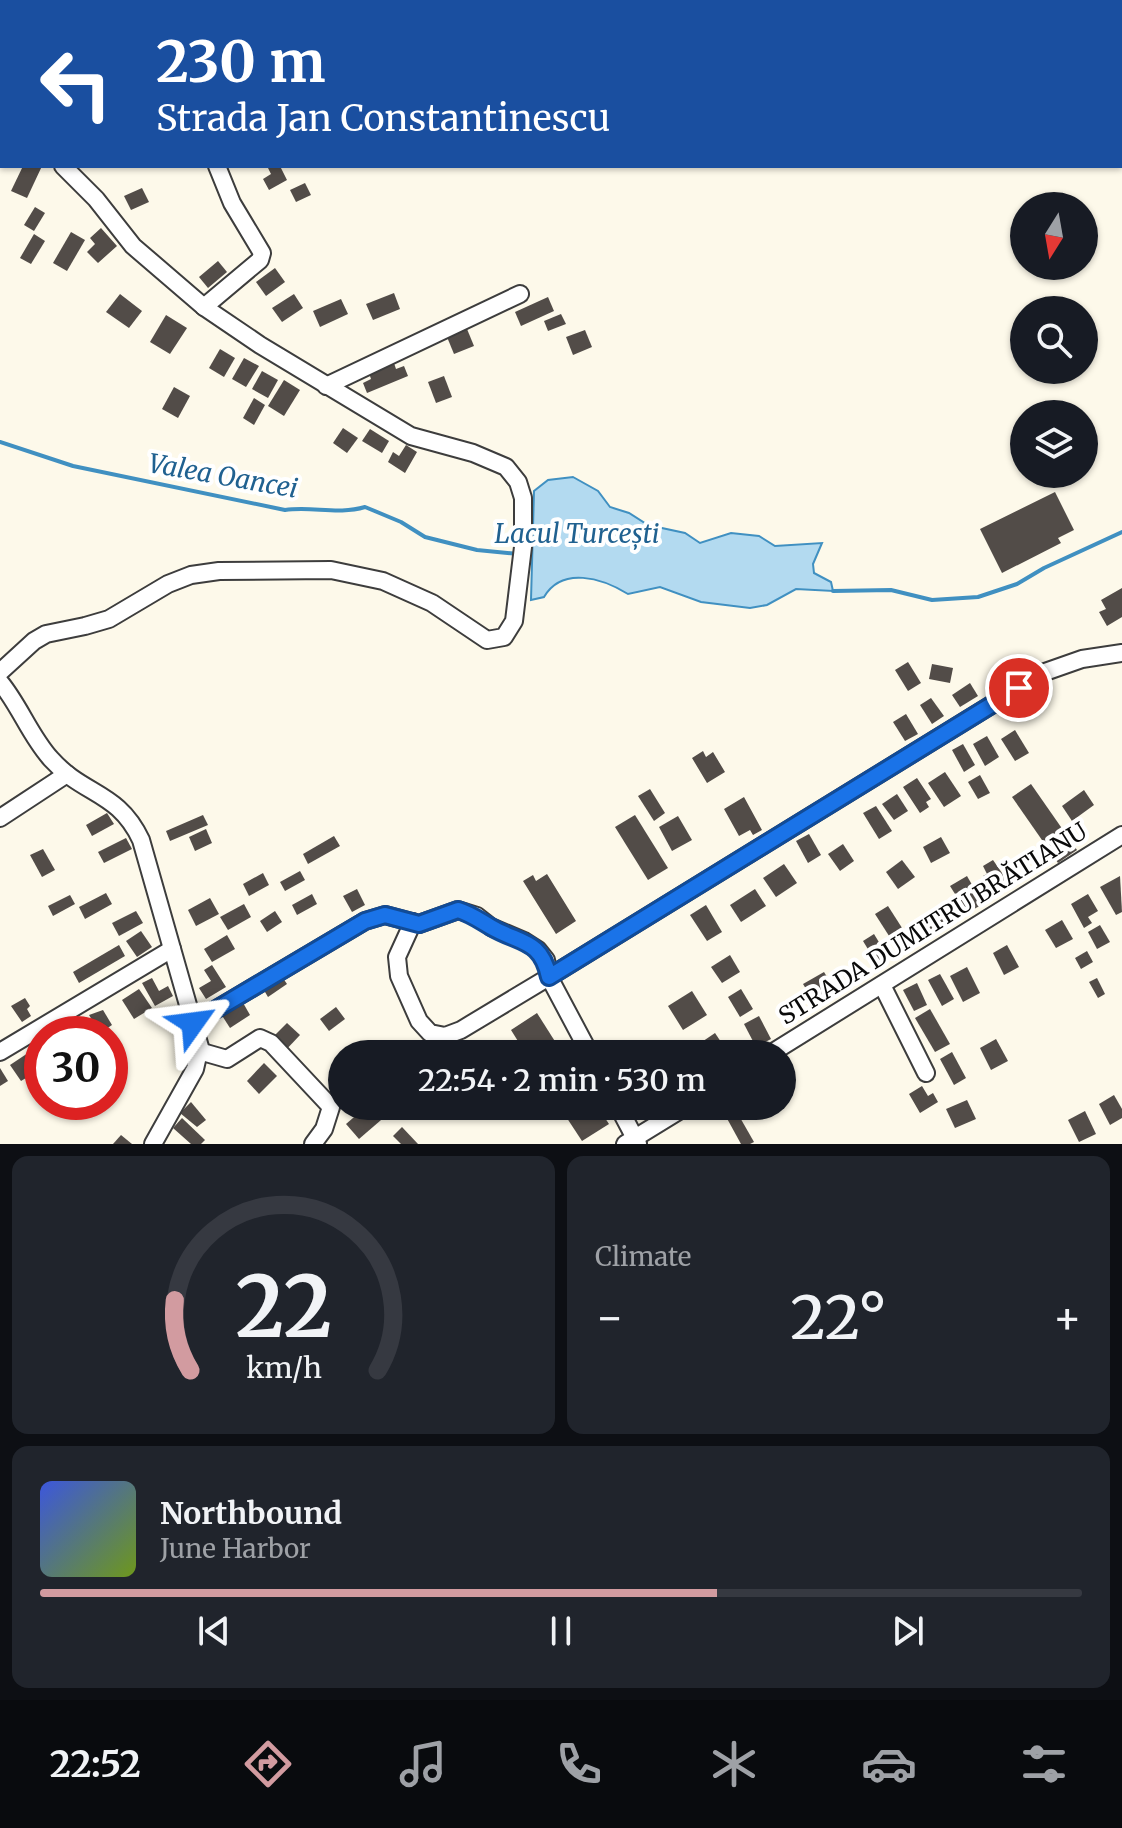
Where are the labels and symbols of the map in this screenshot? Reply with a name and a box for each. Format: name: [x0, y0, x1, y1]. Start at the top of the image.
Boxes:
north arrow: [1010, 192, 1098, 280]
water label: Valea Oancei: [146, 446, 300, 505]
water label: Lacul Turcești: [495, 517, 659, 550]
pin: [985, 654, 1053, 722]
street label: STRADA DUMITRU BRĂTIANU: [773, 815, 1093, 1032]
position arrow: [151, 981, 235, 1065]
speed limit sign: 30: [24, 1016, 128, 1120]

